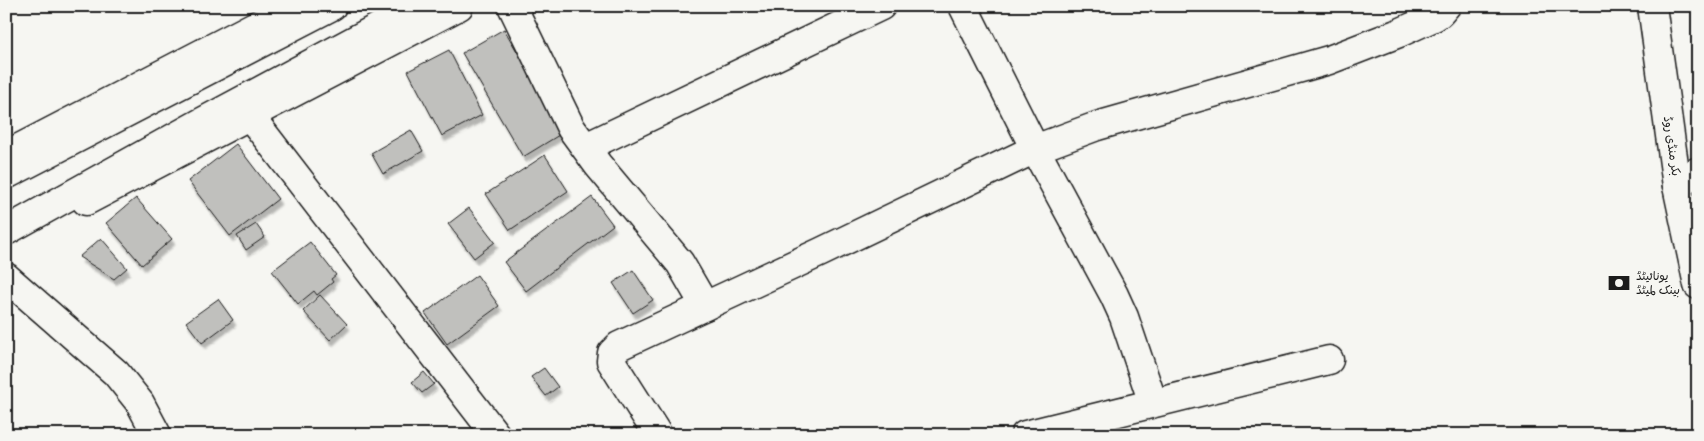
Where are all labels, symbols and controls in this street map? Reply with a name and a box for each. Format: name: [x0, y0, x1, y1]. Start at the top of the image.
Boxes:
street label: بکر منڈی روڈ: [1660, 115, 1684, 177]
place label: یونائیٹڈ بینک لمیٹڈ: [1636, 268, 1680, 298]
bank icon: یونائیٹڈ بینک لمیٹڈ: [1606, 270, 1632, 296]

